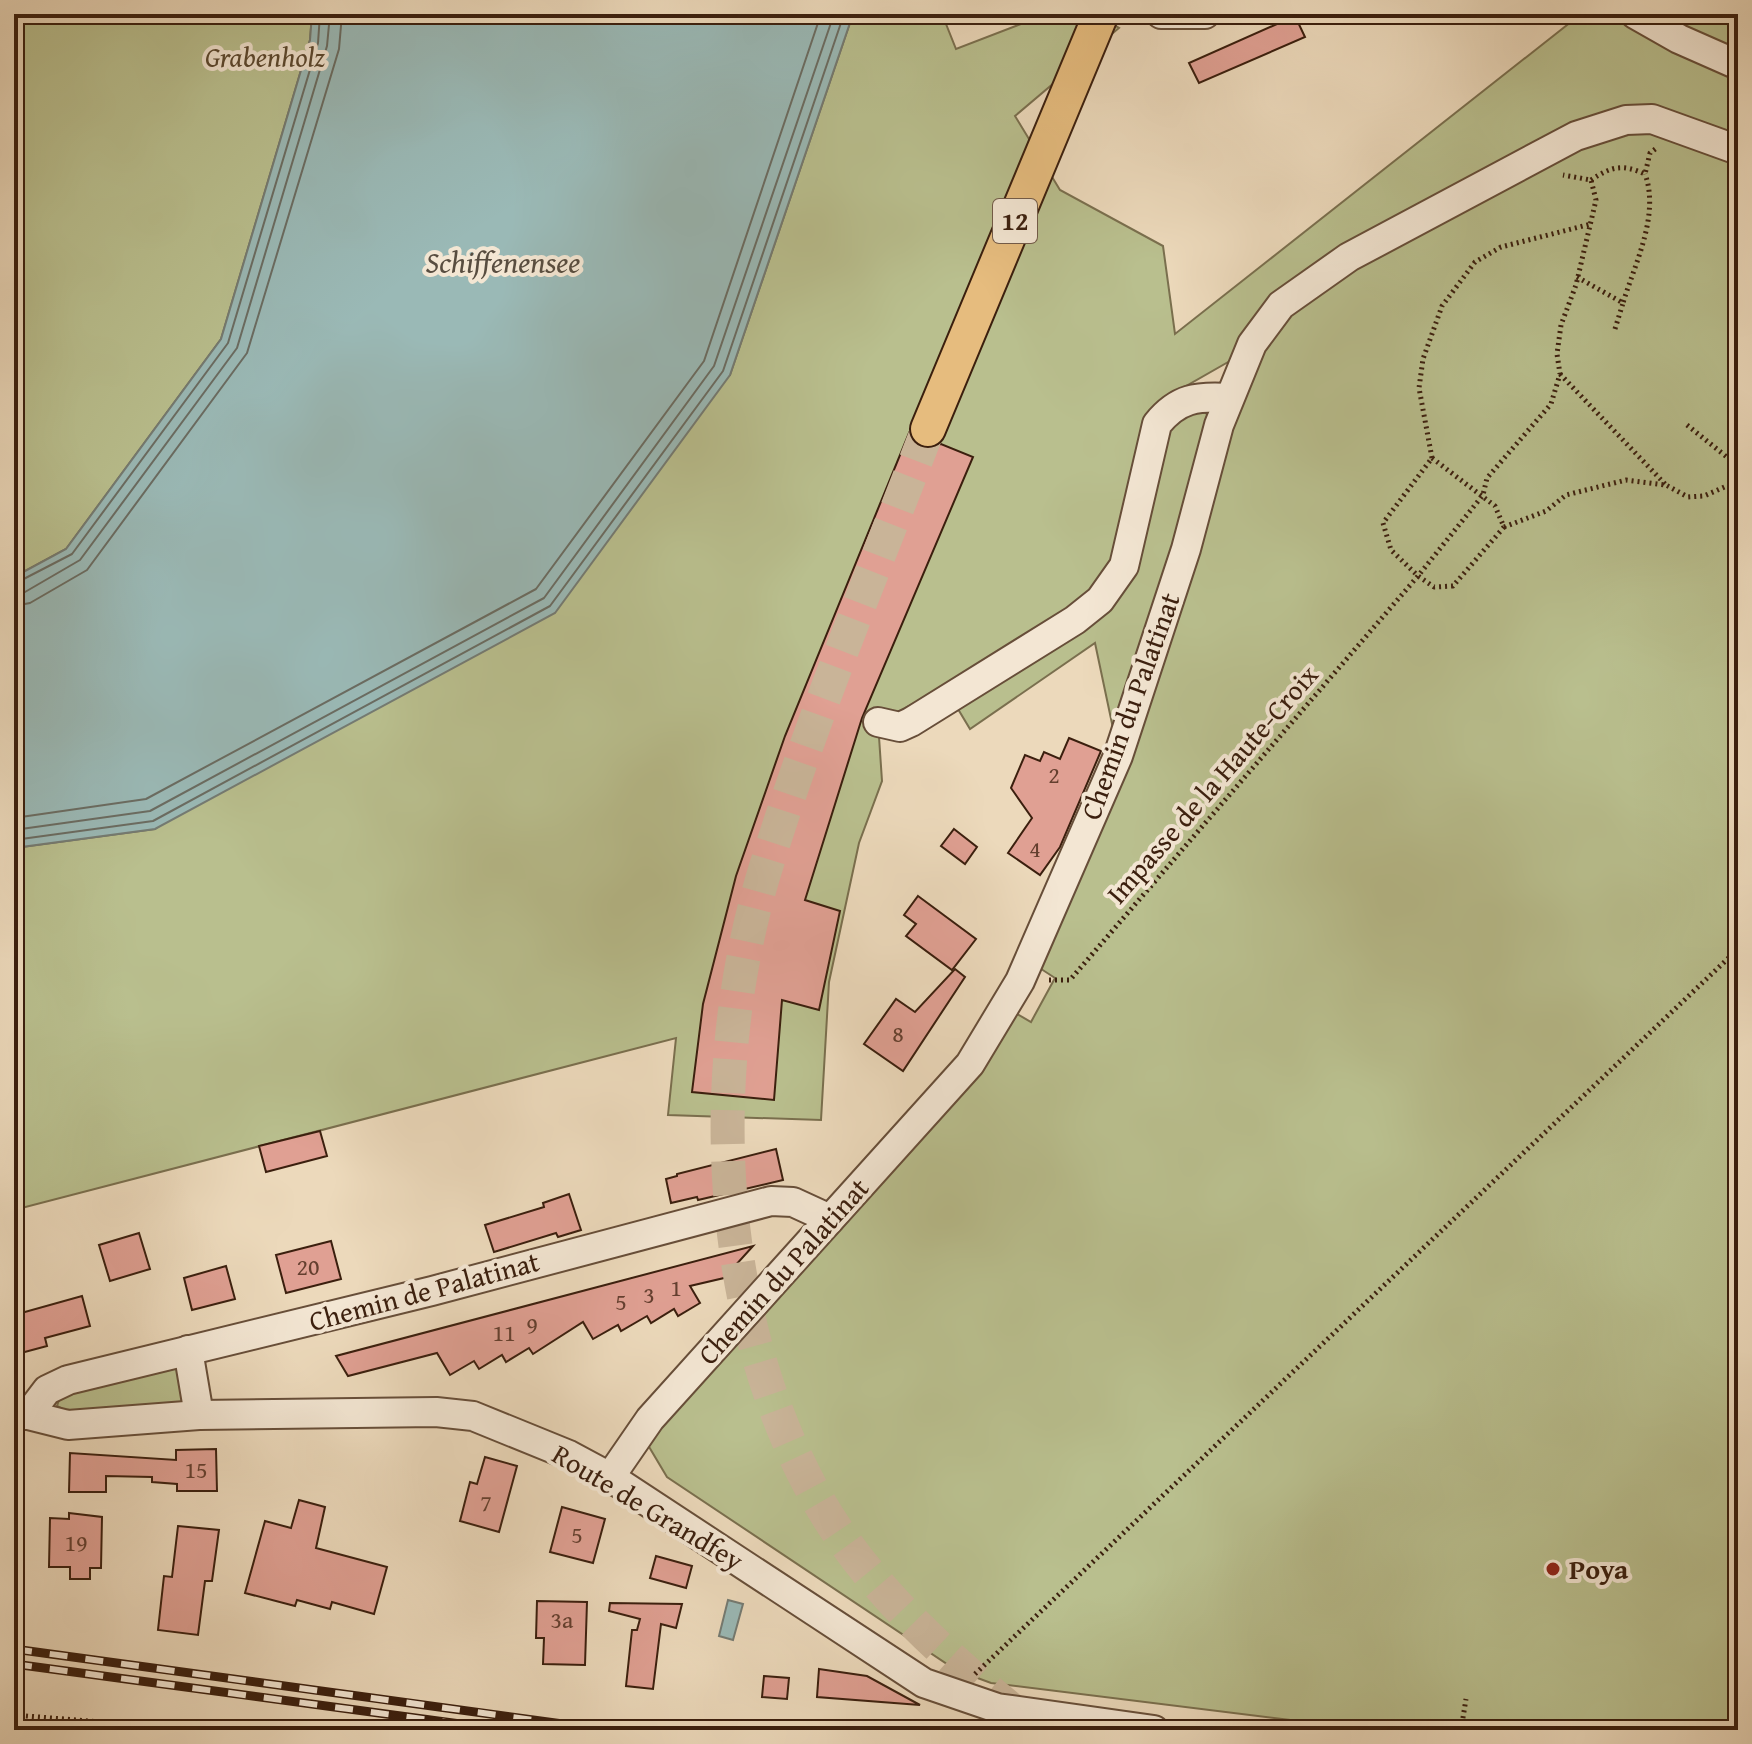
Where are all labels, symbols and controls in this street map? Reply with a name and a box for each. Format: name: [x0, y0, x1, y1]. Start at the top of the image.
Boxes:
park label: Grabenholz: [205, 36, 325, 77]
road number: 12: [993, 199, 1037, 243]
water label: Schiffenensee: [426, 240, 580, 284]
street label: Chemin du Palatinat: [1069, 586, 1190, 825]
street label: Impasse de la Haute-Croix: [1096, 654, 1328, 912]
house number: 2: [1048, 757, 1060, 792]
house number: 4: [1029, 831, 1041, 866]
house number: 8: [892, 1016, 904, 1051]
street label: Chemin du Palatinat: [687, 1168, 878, 1373]
street label: Chemin de Palatinat: [304, 1240, 544, 1341]
house number: 20: [296, 1249, 320, 1284]
house number: 1: [670, 1270, 682, 1305]
house number: 3: [643, 1277, 655, 1312]
house number: 5: [615, 1284, 627, 1319]
house number: 9: [526, 1307, 538, 1342]
house number: 11: [492, 1315, 516, 1350]
street label: Route de Grandfey: [545, 1433, 752, 1580]
house number: 15: [184, 1452, 208, 1487]
house number: 7: [480, 1485, 492, 1520]
house number: 5: [571, 1517, 583, 1552]
house number: 19: [64, 1525, 88, 1560]
place label: Poya: [1569, 1548, 1629, 1589]
marker: Poya: [1544, 1560, 1562, 1578]
house number: 3a: [551, 1602, 574, 1637]

